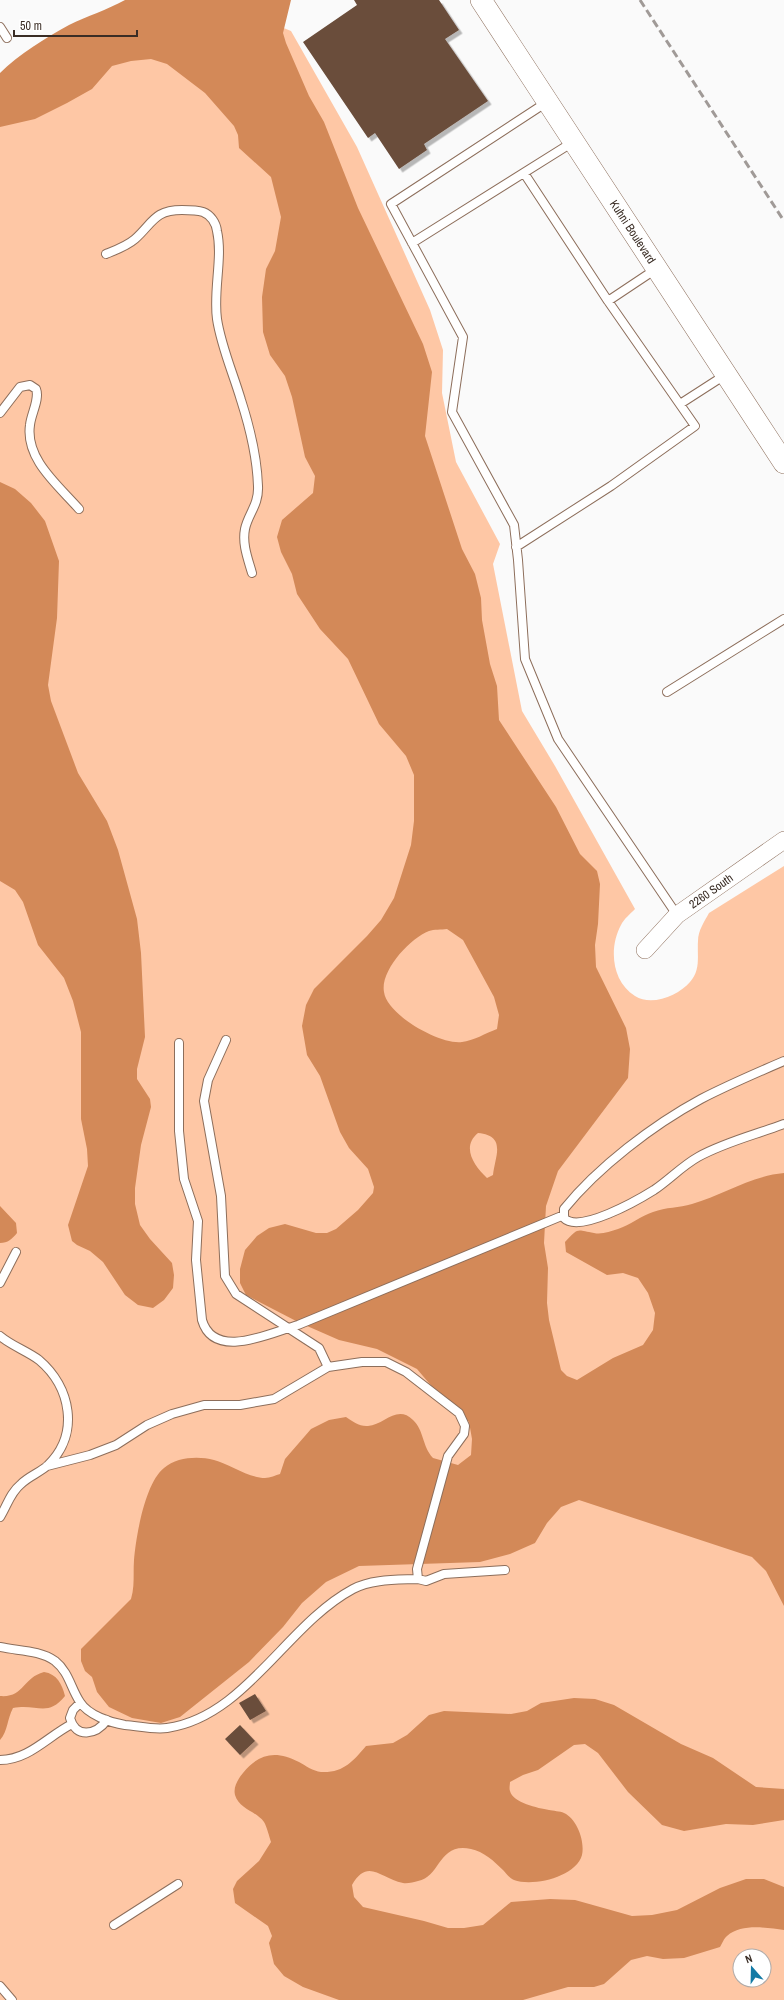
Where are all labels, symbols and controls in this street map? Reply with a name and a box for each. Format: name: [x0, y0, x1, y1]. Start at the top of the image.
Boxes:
scale bar: [14, 12, 137, 38]
text: 50 m: [20, 18, 42, 34]
street label: Kuhni Boulevard: [606, 197, 659, 267]
street label: 2260 South: [686, 870, 736, 912]
north arrow: [732, 1948, 772, 1988]
text: N: [743, 1951, 754, 1966]

